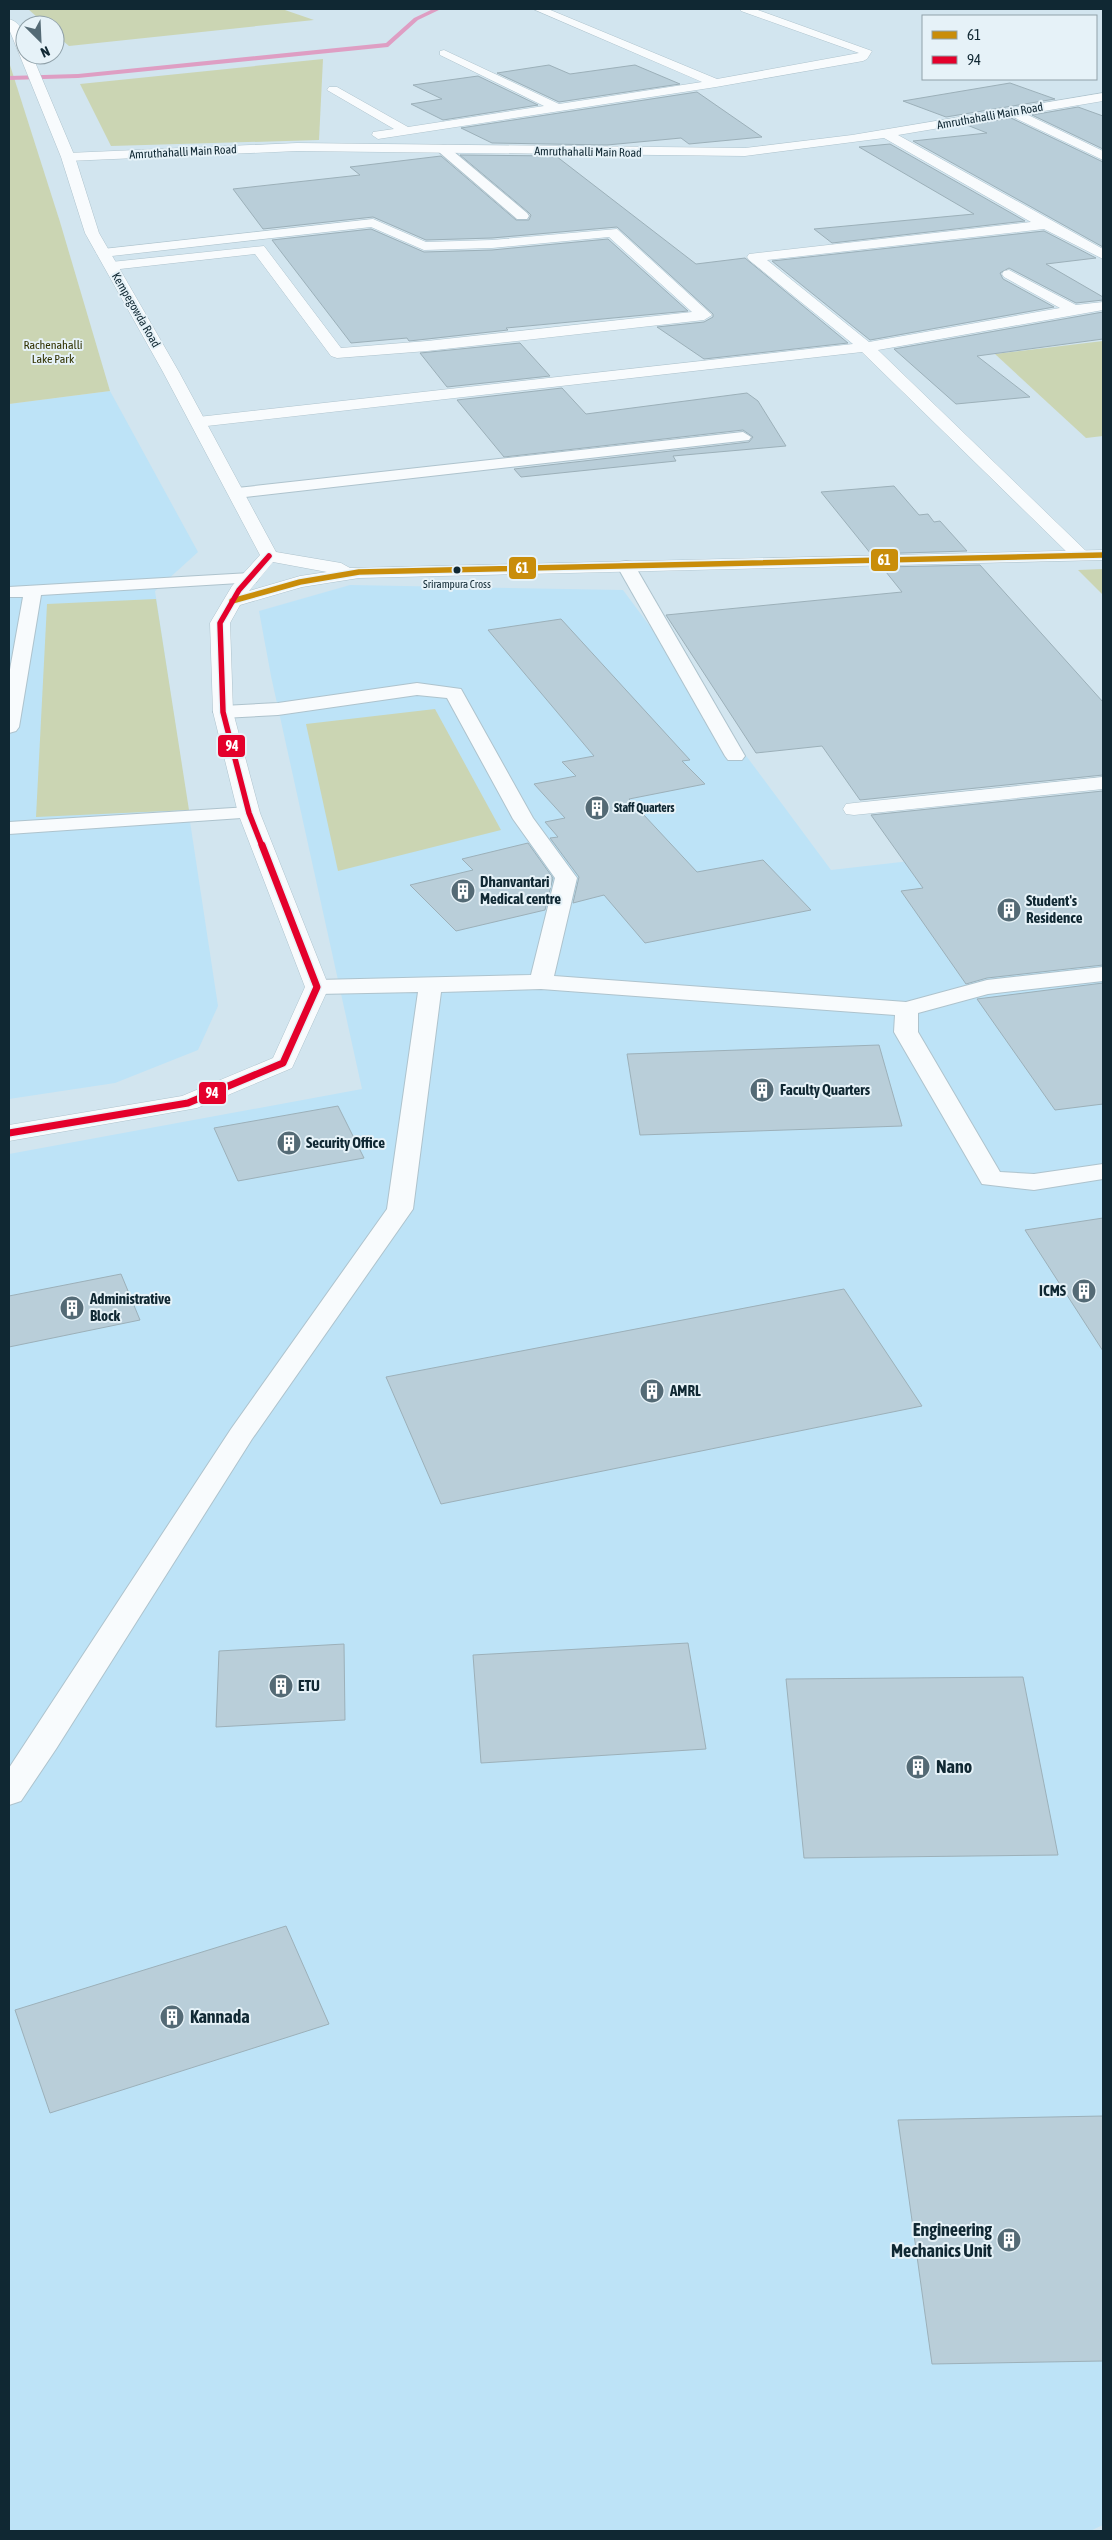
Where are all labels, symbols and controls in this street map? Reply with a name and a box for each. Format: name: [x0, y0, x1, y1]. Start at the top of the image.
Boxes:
north arrow: [15, 15, 65, 65]
legend: [922, 15, 1097, 80]
text: 61: [967, 26, 981, 43]
text: N: [38, 43, 52, 61]
text: 94: [967, 51, 981, 68]
street label: Amruthahalli Main Road: [936, 100, 1044, 132]
street label: Amruthahalli Main Road: [129, 142, 237, 162]
street label: Amruthahalli Main Road: [534, 144, 642, 160]
street label: Kempegowda Road: [109, 270, 163, 350]
park label: Rachenahalli Lake Park: [23, 338, 83, 366]
line badge: 61: [870, 548, 899, 572]
text: 61: [877, 552, 891, 568]
line badge: 61: [508, 556, 537, 580]
text: 61: [515, 560, 529, 576]
marker: Srirampura Cross: [452, 565, 462, 575]
place label: Srirampura Cross: [423, 578, 491, 590]
line badge: 94: [217, 734, 246, 758]
text: 94: [225, 738, 239, 754]
building icon: Staff Quarters: [584, 795, 610, 821]
place label: Staff Quarters: [614, 801, 675, 815]
place label: Dhanvantari Medical centre: [480, 873, 561, 907]
building icon: Dhanvantari Medical centre: [450, 878, 476, 904]
place label: Student's Residence: [1026, 892, 1083, 926]
building icon: Student's Residence: [996, 897, 1022, 923]
building icon: Faculty Quarters: [749, 1077, 775, 1103]
line badge: 94: [198, 1081, 227, 1105]
place label: Faculty Quarters: [780, 1081, 871, 1098]
text: 94: [205, 1085, 219, 1101]
building icon: Security Office: [276, 1130, 302, 1156]
place label: Security Office: [306, 1134, 385, 1151]
building icon: ICMS: [1071, 1278, 1097, 1304]
place label: ICMS: [1039, 1282, 1067, 1299]
place label: Administrative Block: [89, 1290, 171, 1324]
building icon: Administrative Block: [59, 1295, 85, 1321]
building icon: AMRL: [639, 1378, 665, 1404]
place label: AMRL: [669, 1382, 701, 1399]
building icon: ETU: [268, 1673, 294, 1699]
place label: ETU: [298, 1677, 320, 1694]
building icon: Nano: [905, 1754, 931, 1780]
place label: Nano: [936, 1756, 972, 1777]
building icon: Kannada: [159, 2004, 185, 2030]
place label: Kannada: [190, 2006, 250, 2027]
place label: Engineering Mechanics Unit: [891, 2219, 993, 2261]
building icon: Engineering Mechanics Unit: [996, 2227, 1022, 2253]

